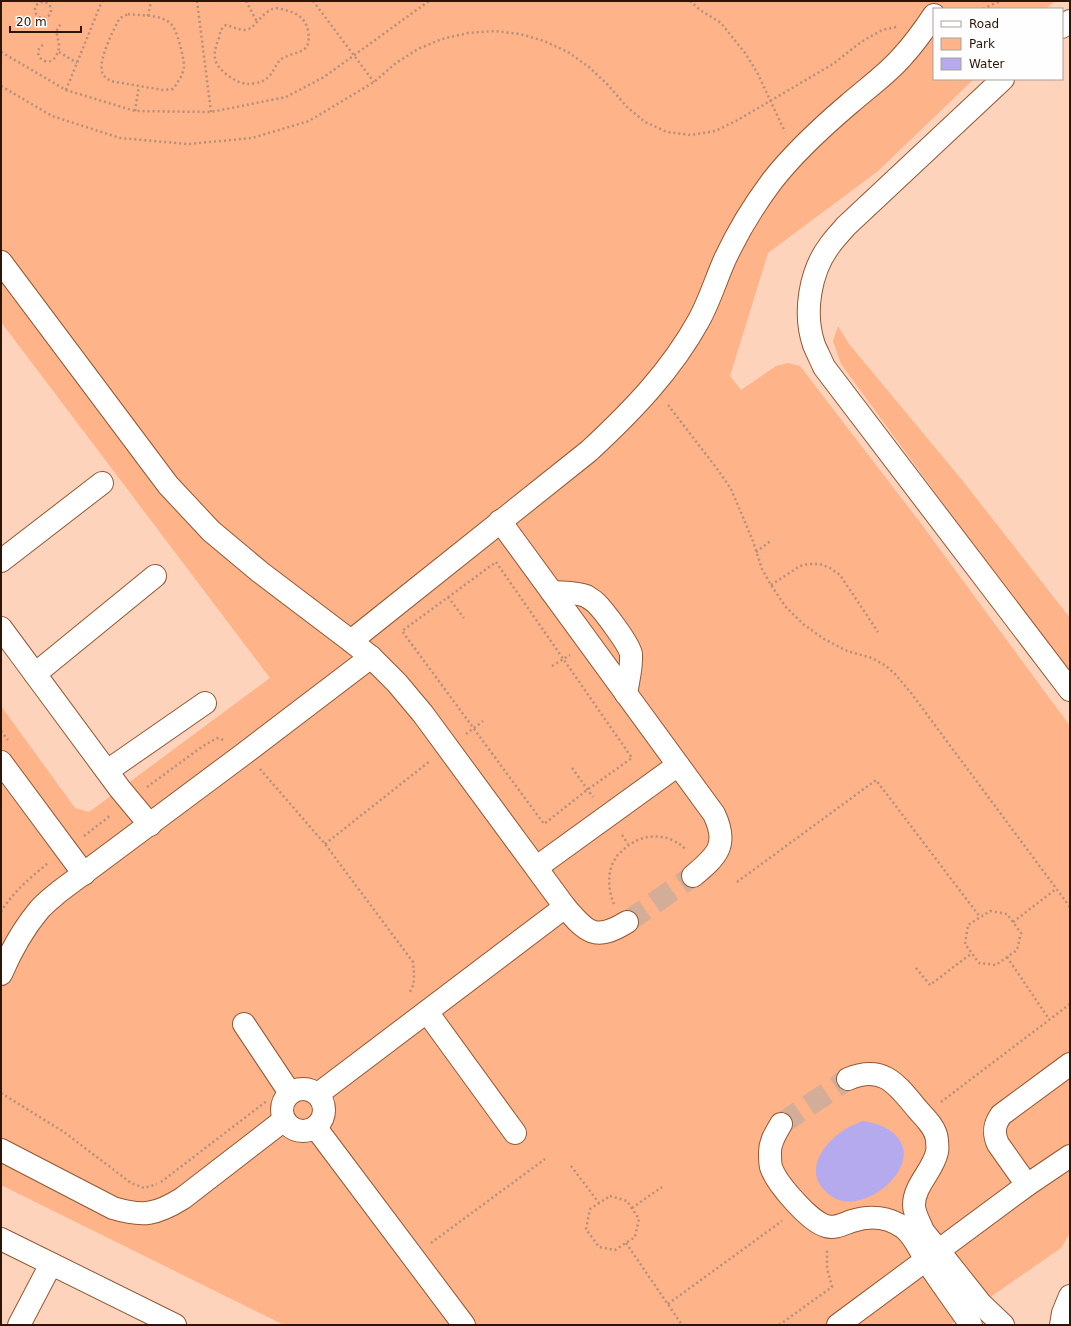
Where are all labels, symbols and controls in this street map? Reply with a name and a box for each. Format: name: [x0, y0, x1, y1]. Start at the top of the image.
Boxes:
scale bar: [10, 8, 81, 34]
legend: [933, 8, 1063, 80]
text: 20 m: [16, 15, 47, 29]
text: Road: [969, 17, 999, 31]
text: Park: [969, 37, 995, 51]
text: Water: [969, 57, 1005, 71]

